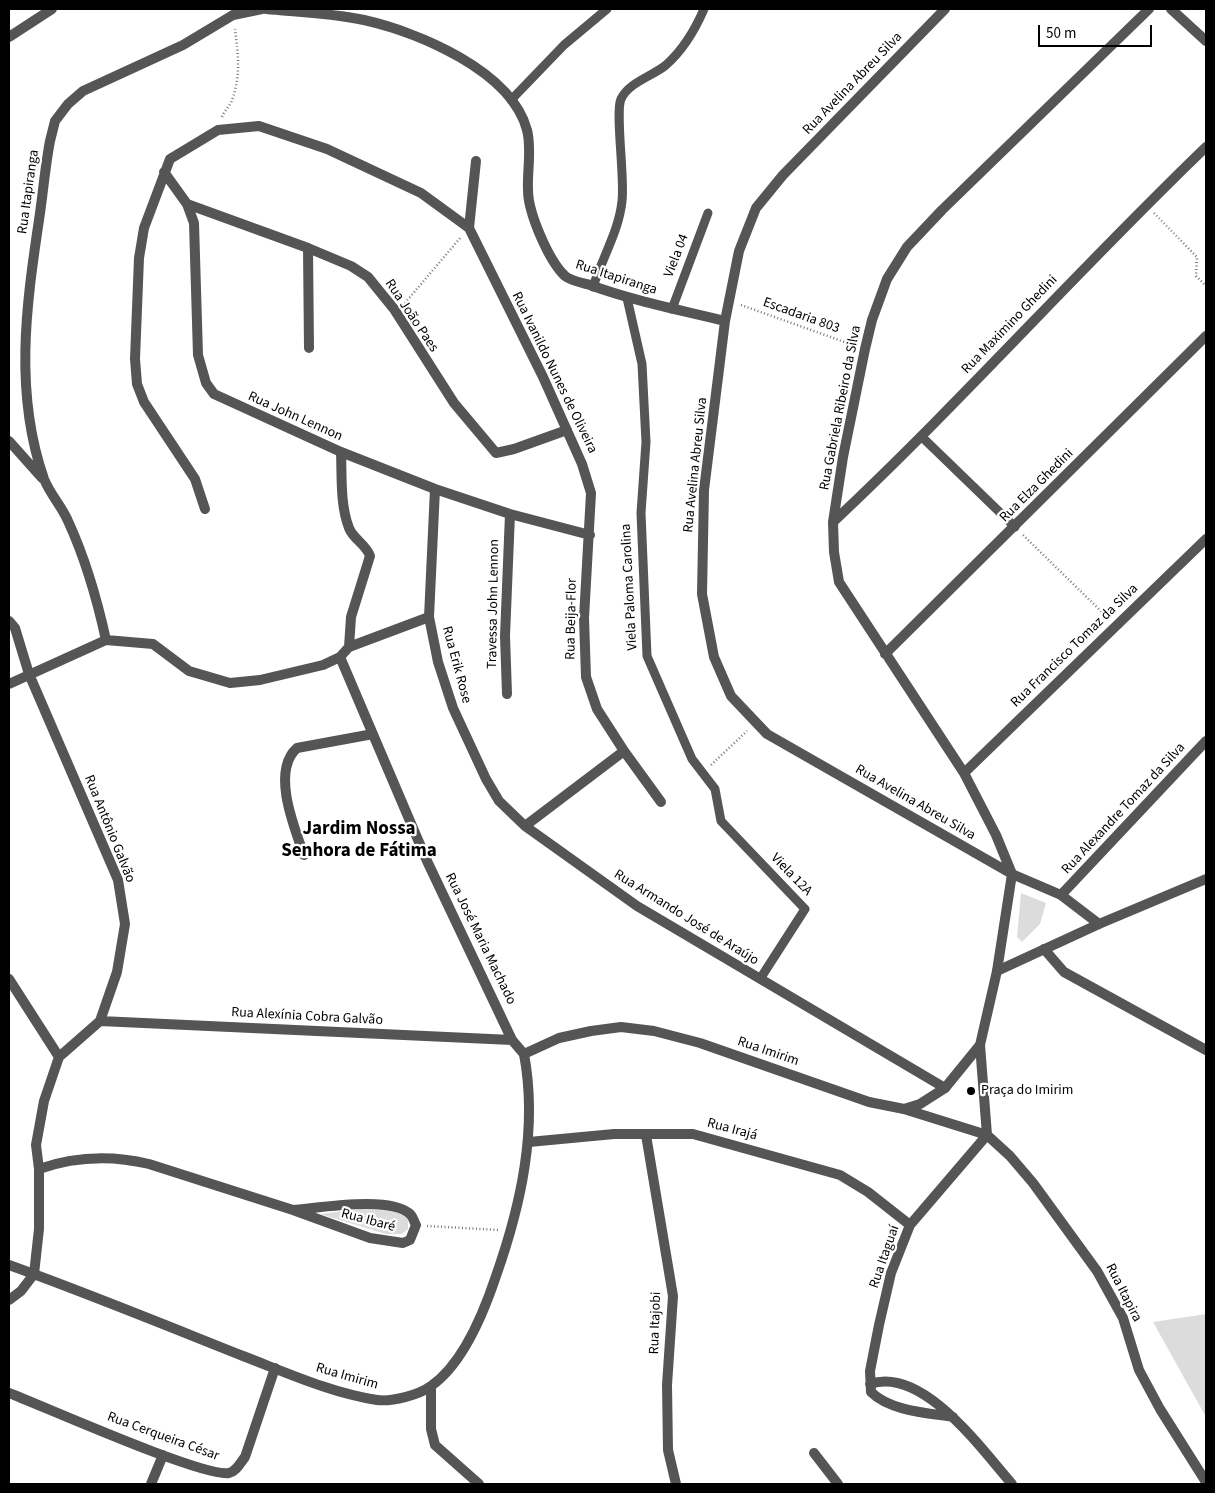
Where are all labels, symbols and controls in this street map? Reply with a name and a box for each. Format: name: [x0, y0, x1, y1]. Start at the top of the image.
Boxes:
scale bar: [1040, 15, 1154, 47]
text: 50 m: [1046, 23, 1076, 44]
street label: Rua Avelina Abreu Silva: [800, 29, 906, 139]
street label: Rua Itapiranga: [15, 149, 43, 235]
street label: Viela 04: [661, 232, 693, 280]
street label: Rua Itapiranga: [573, 257, 659, 299]
street label: Rua Maximino Ghedini: [958, 272, 1062, 378]
street label: Rua João Paes: [381, 276, 441, 356]
street label: Rua Ivanildo Nunes de Oliveira: [508, 290, 600, 456]
street label: Escadaria 803: [760, 294, 842, 338]
street label: Rua Gabriela Ribeiro da Silva: [817, 324, 865, 492]
street label: Rua John Lennon: [245, 389, 345, 445]
street label: Rua Avelina Abreu Silva: [681, 396, 711, 534]
street label: Rua Elza Ghedini: [997, 446, 1077, 526]
street label: Viela Paloma Carolina: [618, 523, 642, 651]
street label: Travessa John Lennon: [484, 539, 504, 669]
street label: Rua Beija-Flor: [563, 578, 581, 660]
street label: Rua Francisco Tomaz da Silva: [1008, 581, 1142, 711]
street label: Rua Erik Rose: [438, 625, 474, 705]
street label: Rua Alexandre Tomaz da Silva: [1059, 740, 1189, 878]
street label: Rua Avelina Abreu Silva: [852, 762, 978, 844]
street label: Rua Antônio Galvão: [80, 773, 138, 885]
district label: Jardim Nossa Senhora de Fátima: [281, 819, 437, 863]
street label: Viela 12A: [767, 850, 815, 900]
street label: Rua Armando José de Araújo: [610, 866, 762, 970]
street label: Rua José Maria Machado: [441, 870, 519, 1008]
street label: Rua Alexínia Cobra Galvão: [231, 1005, 383, 1029]
street label: Rua Imirim: [735, 1034, 801, 1070]
place label: Praça do Imirim: [981, 1083, 1073, 1099]
marker: Praça do Imirim: [965, 1085, 977, 1097]
street label: Rua Irajá: [705, 1115, 759, 1145]
street label: Rua Ibaré: [339, 1206, 397, 1236]
street label: Rua Itaguaí: [866, 1223, 904, 1291]
street label: Rua Itapira: [1101, 1261, 1145, 1325]
street label: Rua Itajobi: [647, 1291, 665, 1355]
street label: Rua Imirim: [314, 1360, 380, 1394]
street label: Rua Cerqueira César: [105, 1409, 221, 1465]

